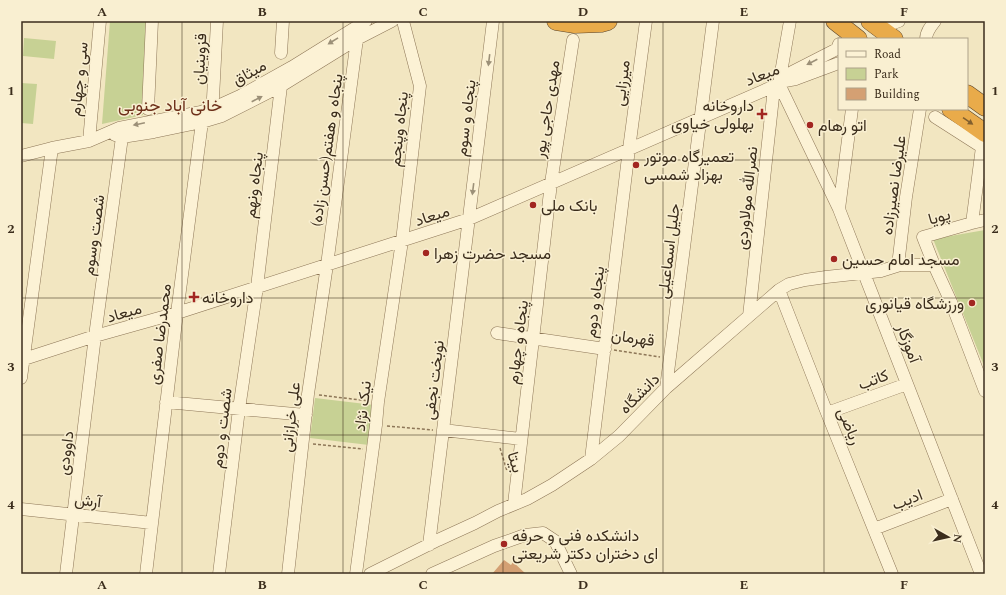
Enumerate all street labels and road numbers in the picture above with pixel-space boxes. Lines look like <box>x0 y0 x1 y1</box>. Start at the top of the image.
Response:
street label: قزوینیان <box>187 33 213 85</box>
street label: سی و چهارم <box>63 41 95 118</box>
street label: میثاق <box>228 54 271 92</box>
street label: میعاد <box>741 57 783 93</box>
street label: مهدی حاجی پور <box>527 59 567 161</box>
street label: میرزایی <box>607 59 637 108</box>
street label: (حسن زاده)پنجاه و هفتم <box>304 72 350 228</box>
street label: پنجاه و سوم <box>449 78 483 158</box>
street label: پنجاه وپنجم <box>383 90 415 168</box>
street label: علیرضا نصیرزاده <box>875 134 913 236</box>
street label: نصرالله مولاوردی <box>730 145 764 251</box>
street label: پنجاه ونهم <box>238 151 270 220</box>
street label: شصت وسوم <box>76 193 112 277</box>
street label: میعاد <box>412 199 453 233</box>
street label: جلیل اسماعیلی <box>651 202 687 300</box>
street label: پویا <box>925 202 953 232</box>
street label: پنجاه و دوم <box>579 265 611 339</box>
street label: محمدرضا صفری <box>142 282 178 386</box>
street label: میعاد <box>104 297 145 329</box>
street label: پنجاه و چهارم <box>501 299 535 386</box>
street label: آموزگار <box>889 319 927 368</box>
street label: قهرمان <box>610 323 656 353</box>
street label: نوبخت نجفی <box>417 339 451 421</box>
street label: کاتب <box>855 363 892 397</box>
street label: دانشگاه <box>614 368 666 420</box>
street label: نیک نژاد <box>348 379 378 433</box>
street label: علی خرازانی <box>275 381 307 454</box>
street label: شصت و دوم <box>205 387 239 470</box>
street label: ریاضی <box>831 404 867 449</box>
street label: داوودی <box>51 430 81 477</box>
street label: بیتا <box>501 449 530 476</box>
street label: ادیب <box>888 483 926 517</box>
street label: آرش <box>73 488 104 514</box>

